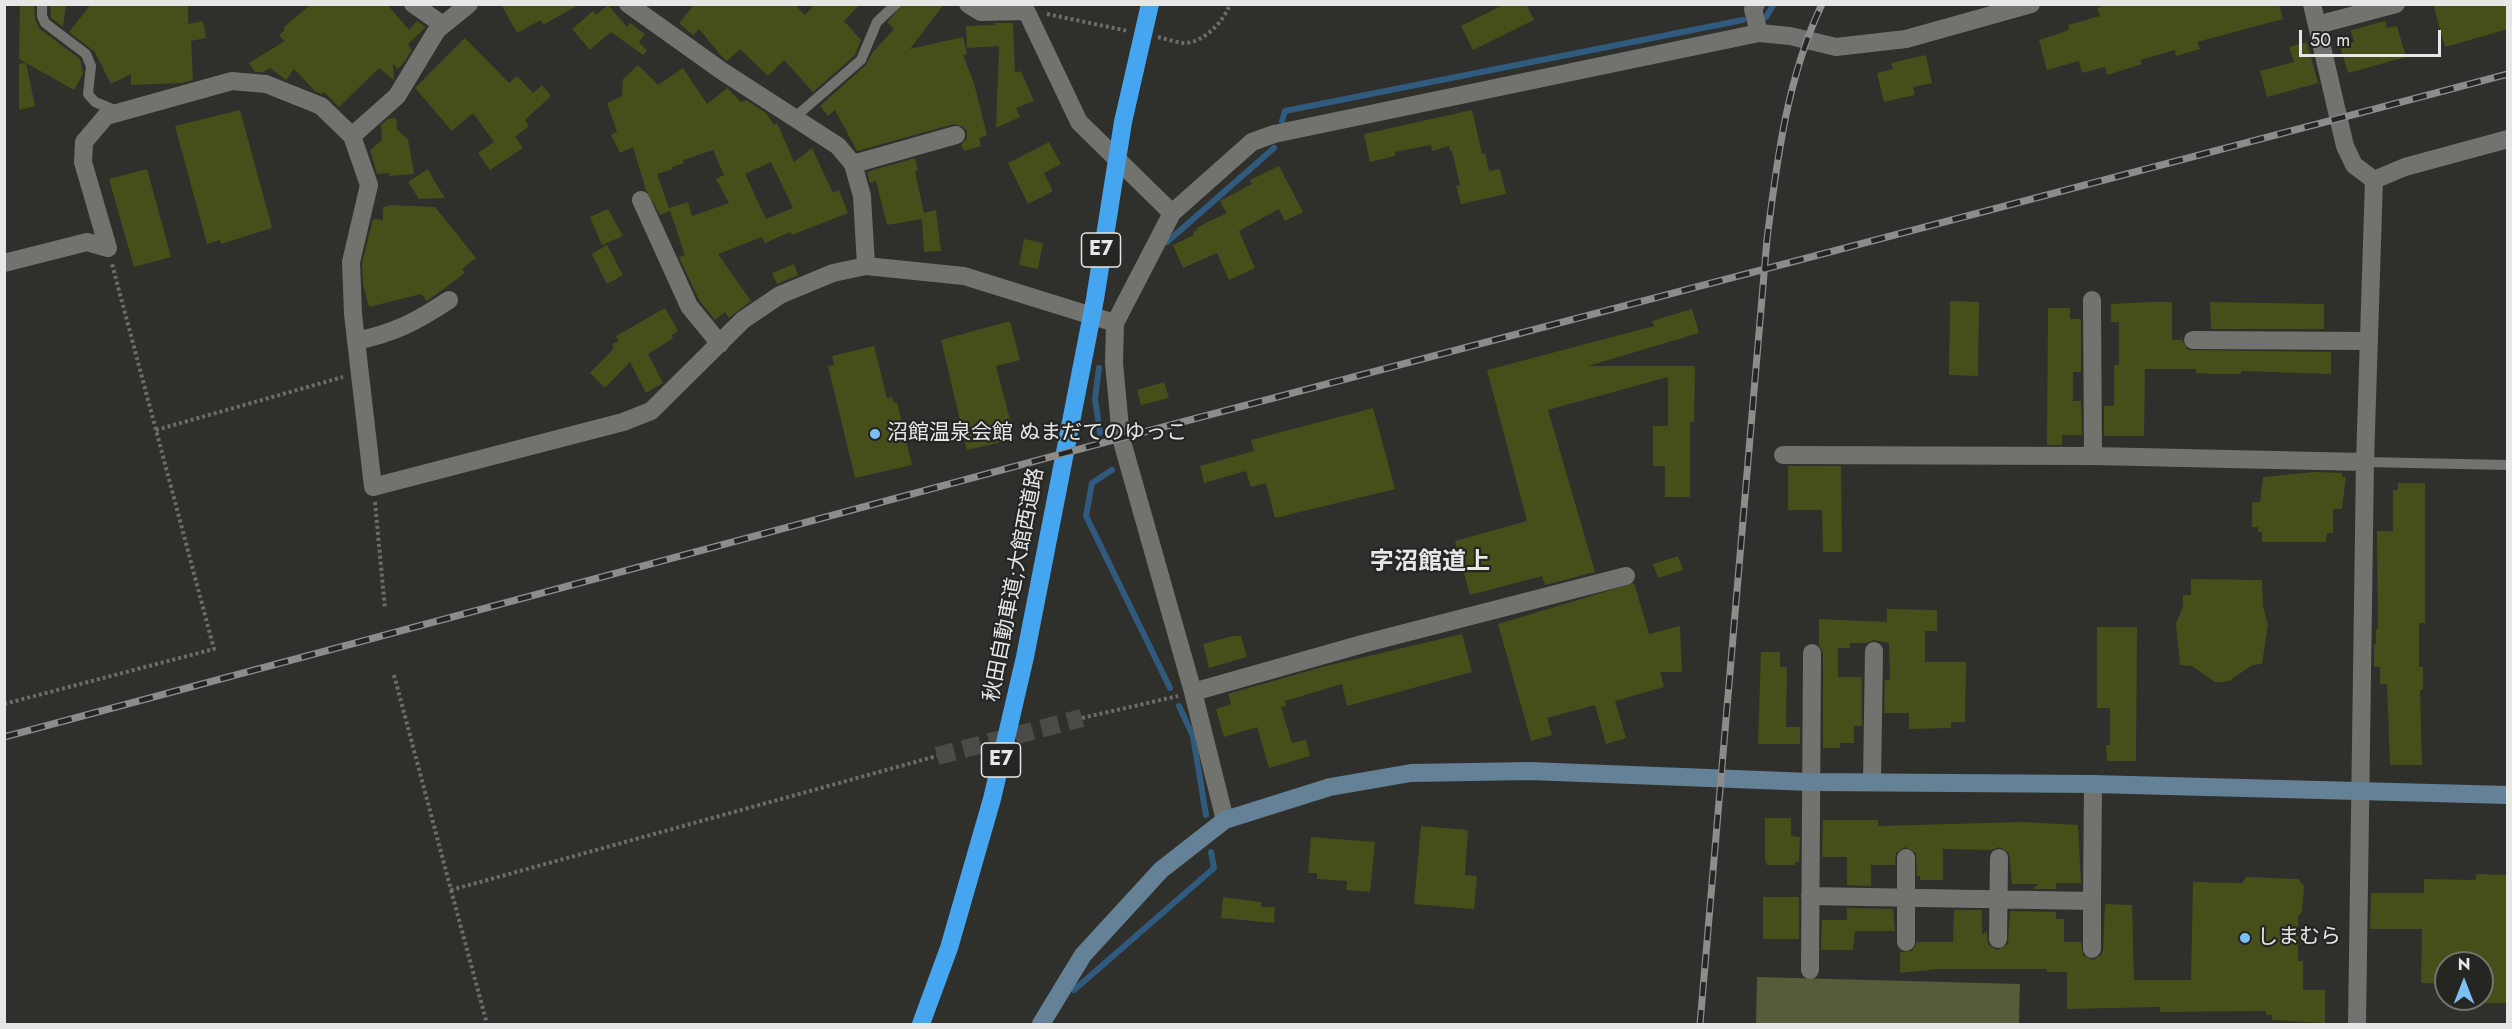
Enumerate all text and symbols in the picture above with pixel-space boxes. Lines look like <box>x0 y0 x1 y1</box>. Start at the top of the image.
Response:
scale bar <box>2302 18 2444 56</box>
text: 50 m <box>2310 27 2350 53</box>
road number: E7 <box>1082 233 1120 267</box>
place label: 沼館温泉会館 ぬまだてのゆっこ <box>887 421 1187 447</box>
marker: 沼館温泉会館 ぬまだてのゆっこ <box>868 427 882 441</box>
street label: 秋田自動車道;大館西道路 <box>980 466 1050 704</box>
district label: 字沼館道上 <box>1370 549 1490 577</box>
road number: E7 <box>982 743 1020 777</box>
place label: しまむら <box>2257 925 2341 951</box>
marker: しまむら <box>2238 931 2252 945</box>
north arrow <box>2434 951 2494 1011</box>
text: N <box>2458 953 2470 976</box>

